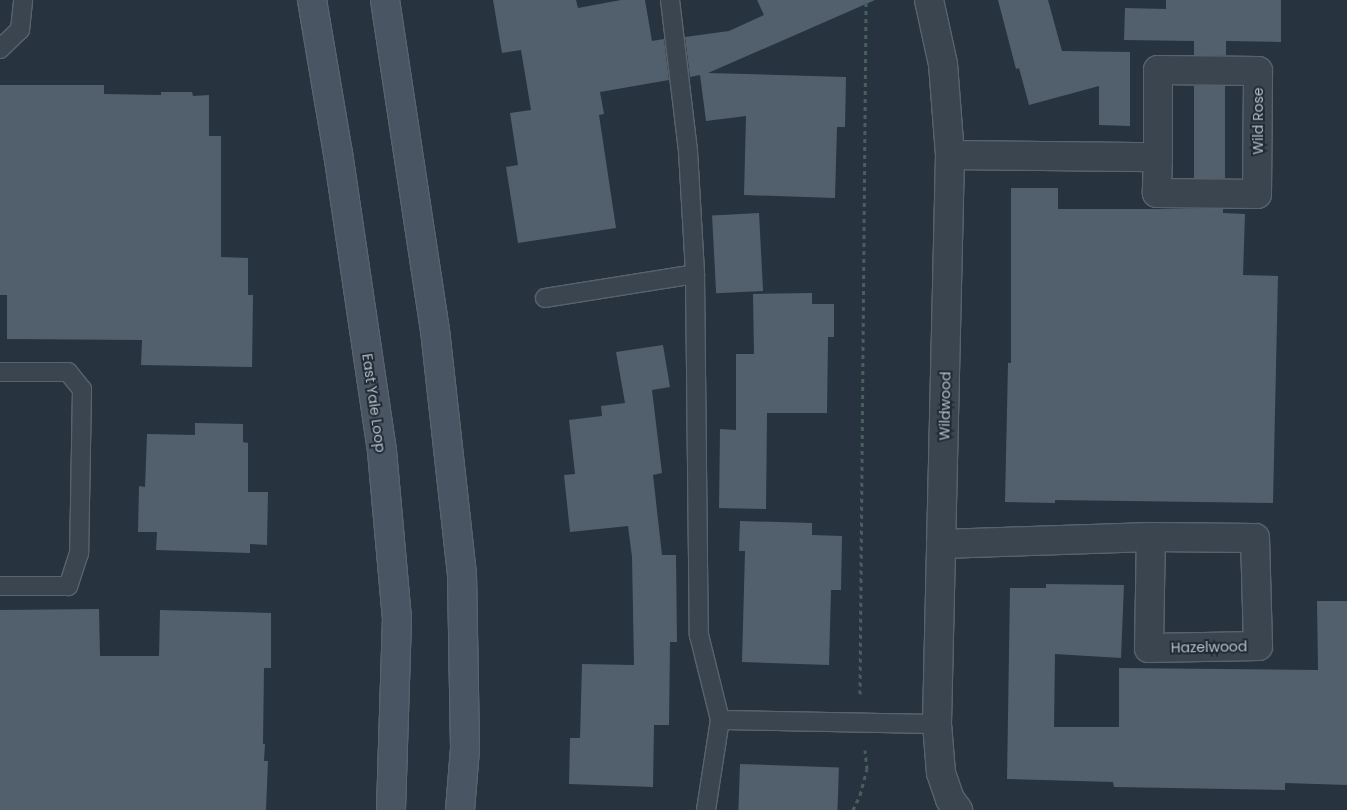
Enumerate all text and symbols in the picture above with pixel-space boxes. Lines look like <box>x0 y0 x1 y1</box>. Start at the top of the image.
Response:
street label: Wild Rose <box>1250 87 1266 155</box>
street label: East Yale Loop <box>359 352 389 454</box>
street label: Wildwood <box>936 371 954 441</box>
street label: Hazelwood <box>1171 638 1247 656</box>

